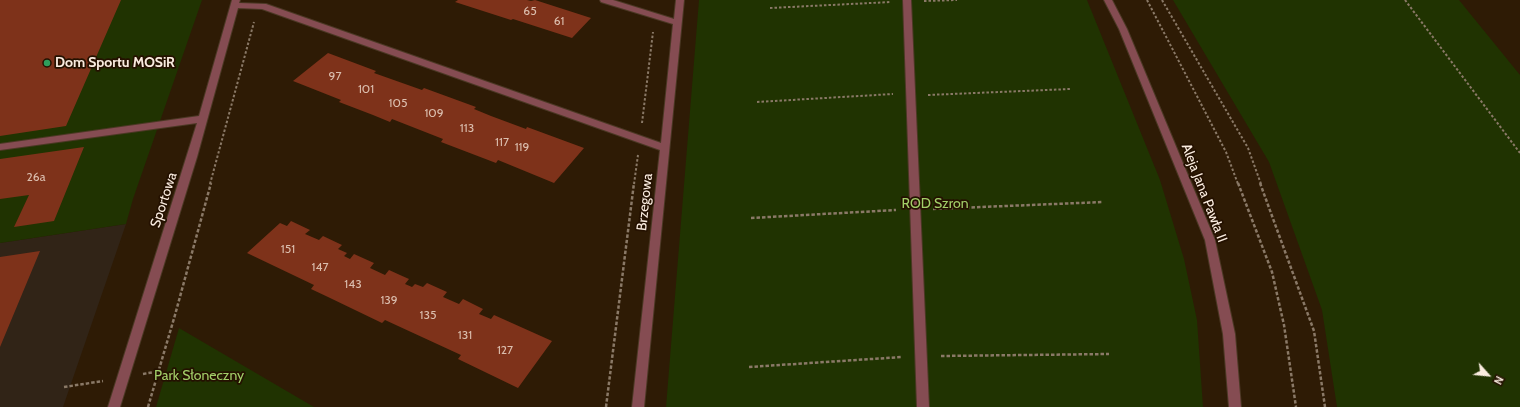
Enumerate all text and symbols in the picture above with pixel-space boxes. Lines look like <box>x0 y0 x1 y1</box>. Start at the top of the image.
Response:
house number: 65 <box>523 4 537 18</box>
house number: 61 <box>554 14 564 28</box>
place label: Dom Sportu MOSiR <box>55 55 175 71</box>
marker: Dom Sportu MOSiR <box>42 58 52 68</box>
house number: 97 <box>329 69 341 83</box>
house number: 101 <box>358 82 374 96</box>
house number: 105 <box>389 96 407 110</box>
house number: 109 <box>424 106 444 120</box>
house number: 113 <box>460 121 474 135</box>
house number: 117 <box>495 135 509 149</box>
house number: 119 <box>515 140 529 154</box>
street label: Aleja Jana Pawła II <box>1177 141 1231 245</box>
house number: 26a <box>27 170 45 184</box>
street label: Sportowa <box>147 170 181 230</box>
street label: Brzegowa <box>634 172 656 232</box>
park label: ROD Szron <box>902 196 968 212</box>
house number: 151 <box>281 242 295 256</box>
house number: 147 <box>312 260 328 274</box>
house number: 143 <box>344 277 362 291</box>
house number: 139 <box>380 293 398 307</box>
house number: 135 <box>420 308 436 322</box>
house number: 131 <box>458 328 472 342</box>
house number: 127 <box>497 343 513 357</box>
north arrow <box>1468 355 1508 395</box>
park label: Park Słoneczny <box>154 368 244 384</box>
text: N <box>1491 374 1507 387</box>

